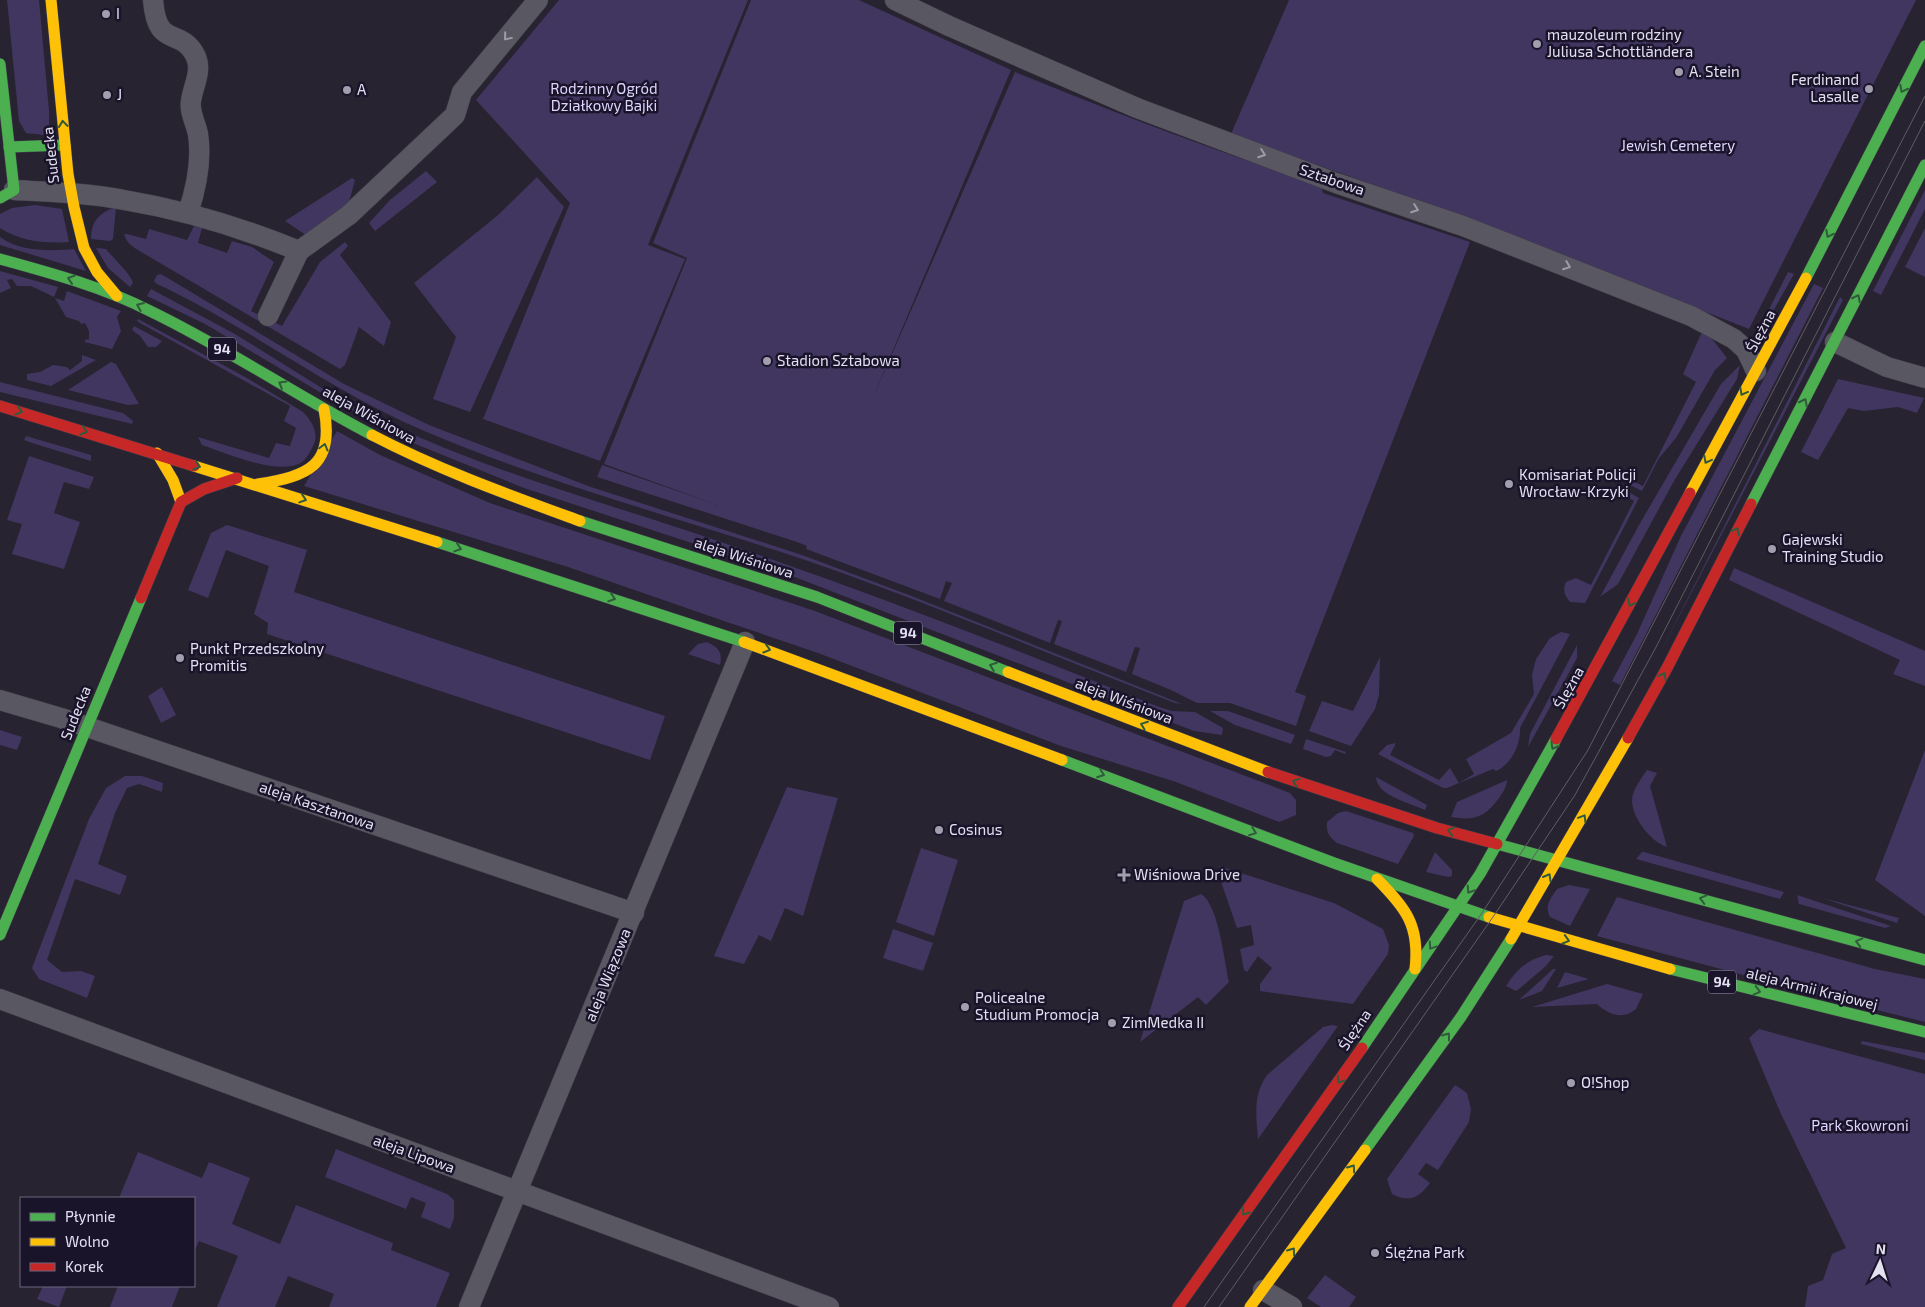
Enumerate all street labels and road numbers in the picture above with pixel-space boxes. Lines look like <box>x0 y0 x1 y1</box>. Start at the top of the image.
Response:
street label: Sudecka <box>38 126 62 184</box>
street label: Sztabowa <box>1297 160 1367 199</box>
street label: Ślężna <box>1741 306 1779 355</box>
road number: 94 <box>208 338 236 360</box>
street label: aleja Wiśniowa <box>320 381 419 448</box>
street label: aleja Wiśniowa <box>692 533 796 582</box>
road number: 94 <box>894 622 922 644</box>
street label: Ślężna <box>1549 663 1587 712</box>
street label: aleja Wiśniowa <box>1073 673 1176 728</box>
street label: Sudecka <box>56 683 94 742</box>
street label: aleja Kasztanowa <box>257 777 377 834</box>
street label: aleja Wiązowa <box>580 925 635 1024</box>
street label: aleja Armii Krajowej <box>1745 963 1880 1014</box>
road number: 94 <box>1708 970 1736 994</box>
street label: Ślężna <box>1334 1006 1374 1053</box>
street label: aleja Lipowa <box>371 1130 457 1177</box>

